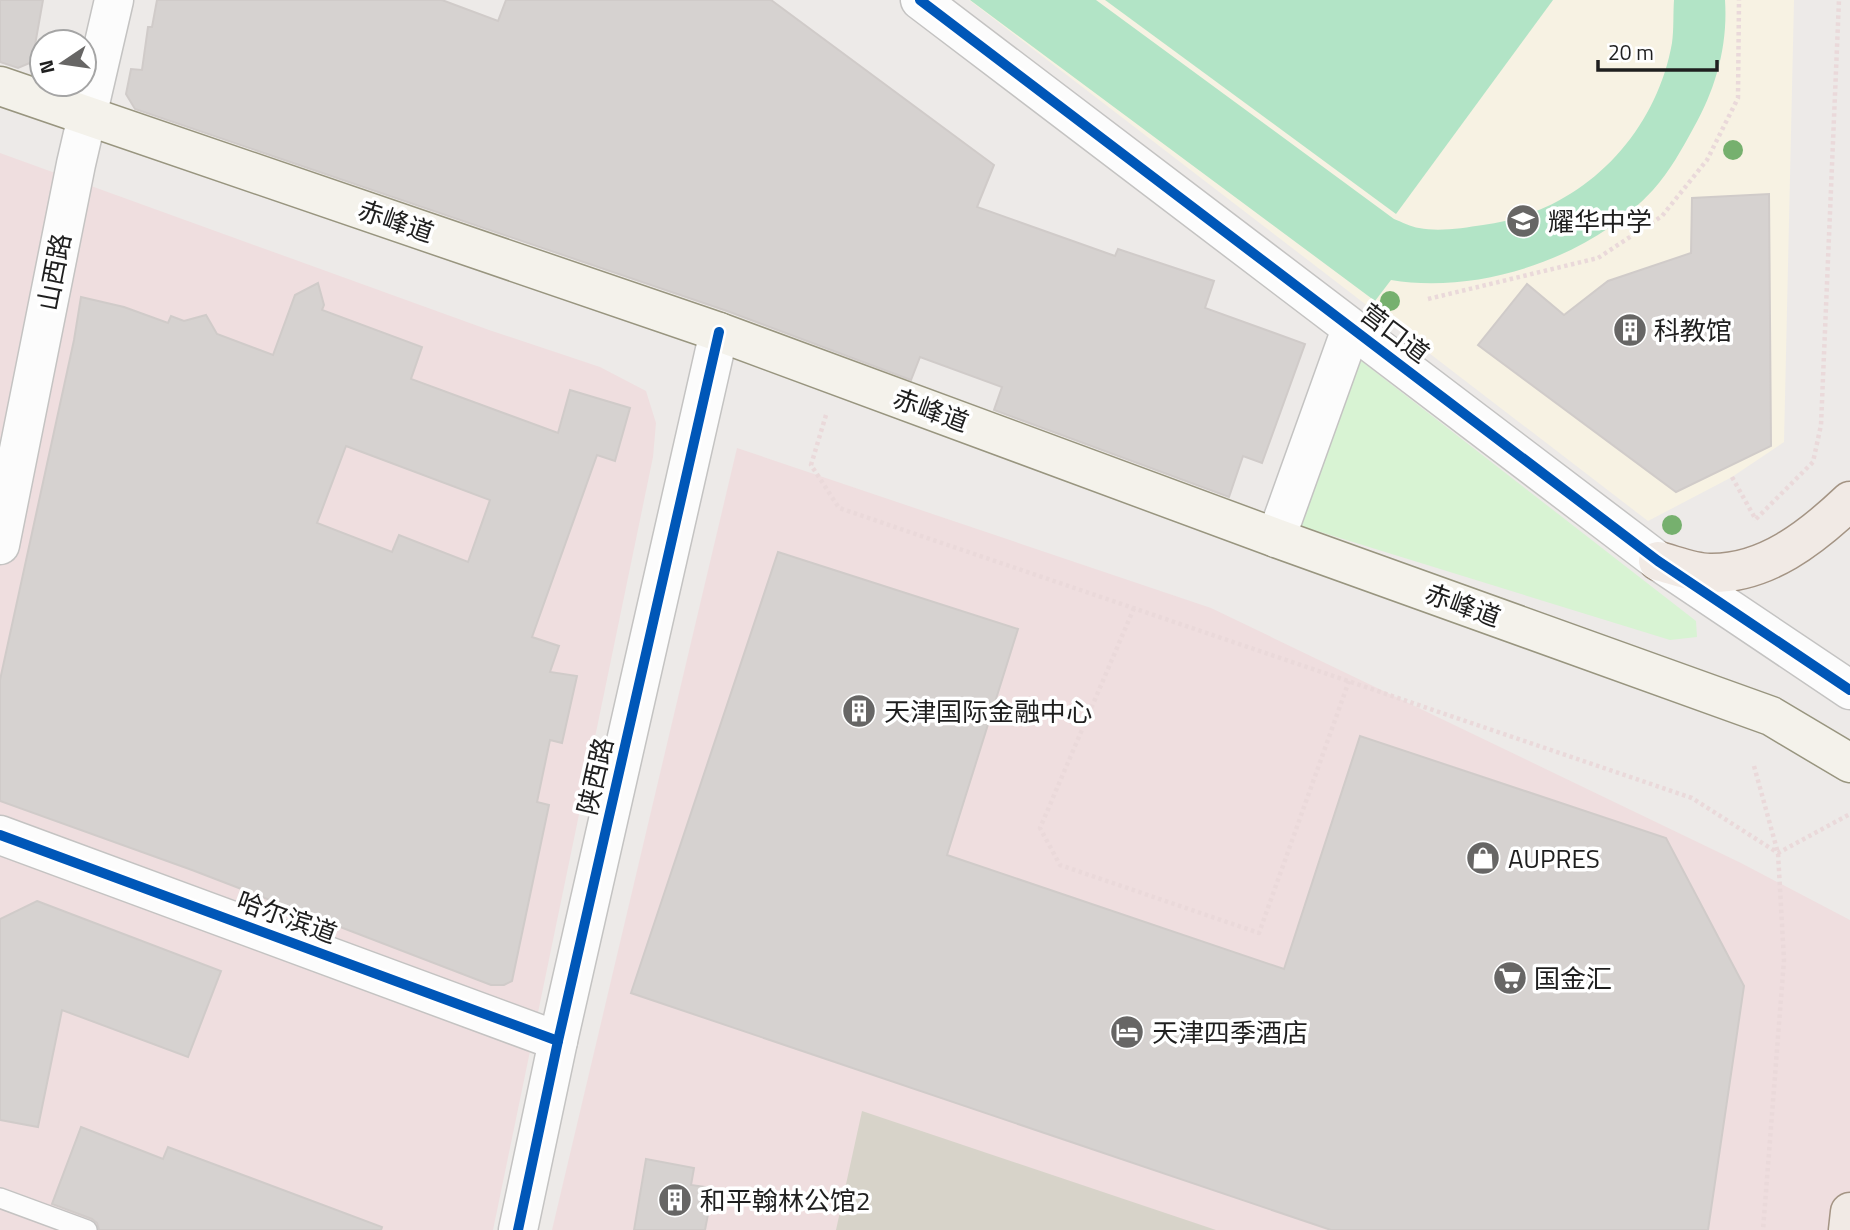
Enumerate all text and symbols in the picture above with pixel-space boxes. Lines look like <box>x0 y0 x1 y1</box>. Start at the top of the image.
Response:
north arrow <box>28 28 98 98</box>
scale bar <box>1598 28 1717 72</box>
text: 20 m <box>1608 36 1654 68</box>
text: N <box>30 57 62 77</box>
street label: 赤峰道 <box>353 190 439 252</box>
school or university icon: 耀华中学 <box>1504 202 1542 240</box>
place label: 耀华中学 <box>1548 202 1652 241</box>
street label: 山西路 <box>27 230 81 314</box>
street label: 营口道 <box>1352 294 1438 372</box>
building icon: 科教馆 <box>1611 311 1649 349</box>
place label: 科教馆 <box>1654 311 1732 350</box>
street label: 赤峰道 <box>888 378 974 442</box>
street label: 赤峰道 <box>1420 573 1506 637</box>
building icon: 天津国际金融中心 <box>840 692 878 730</box>
place label: 天津国际金融中心 <box>884 692 1092 731</box>
street label: 陕西路 <box>567 734 623 818</box>
shop icon: AUPRES <box>1464 839 1502 877</box>
place label: AUPRES <box>1508 839 1600 878</box>
street label: 哈尔滨道 <box>231 881 343 953</box>
supermarket icon: 国金汇 <box>1491 959 1529 997</box>
place label: 国金汇 <box>1534 959 1612 998</box>
hotel icon: 天津四季酒店 <box>1108 1013 1146 1051</box>
place label: 天津四季酒店 <box>1152 1013 1308 1052</box>
building icon: 和平翰林公馆2 <box>656 1181 694 1219</box>
place label: 和平翰林公馆2 <box>700 1181 871 1220</box>

